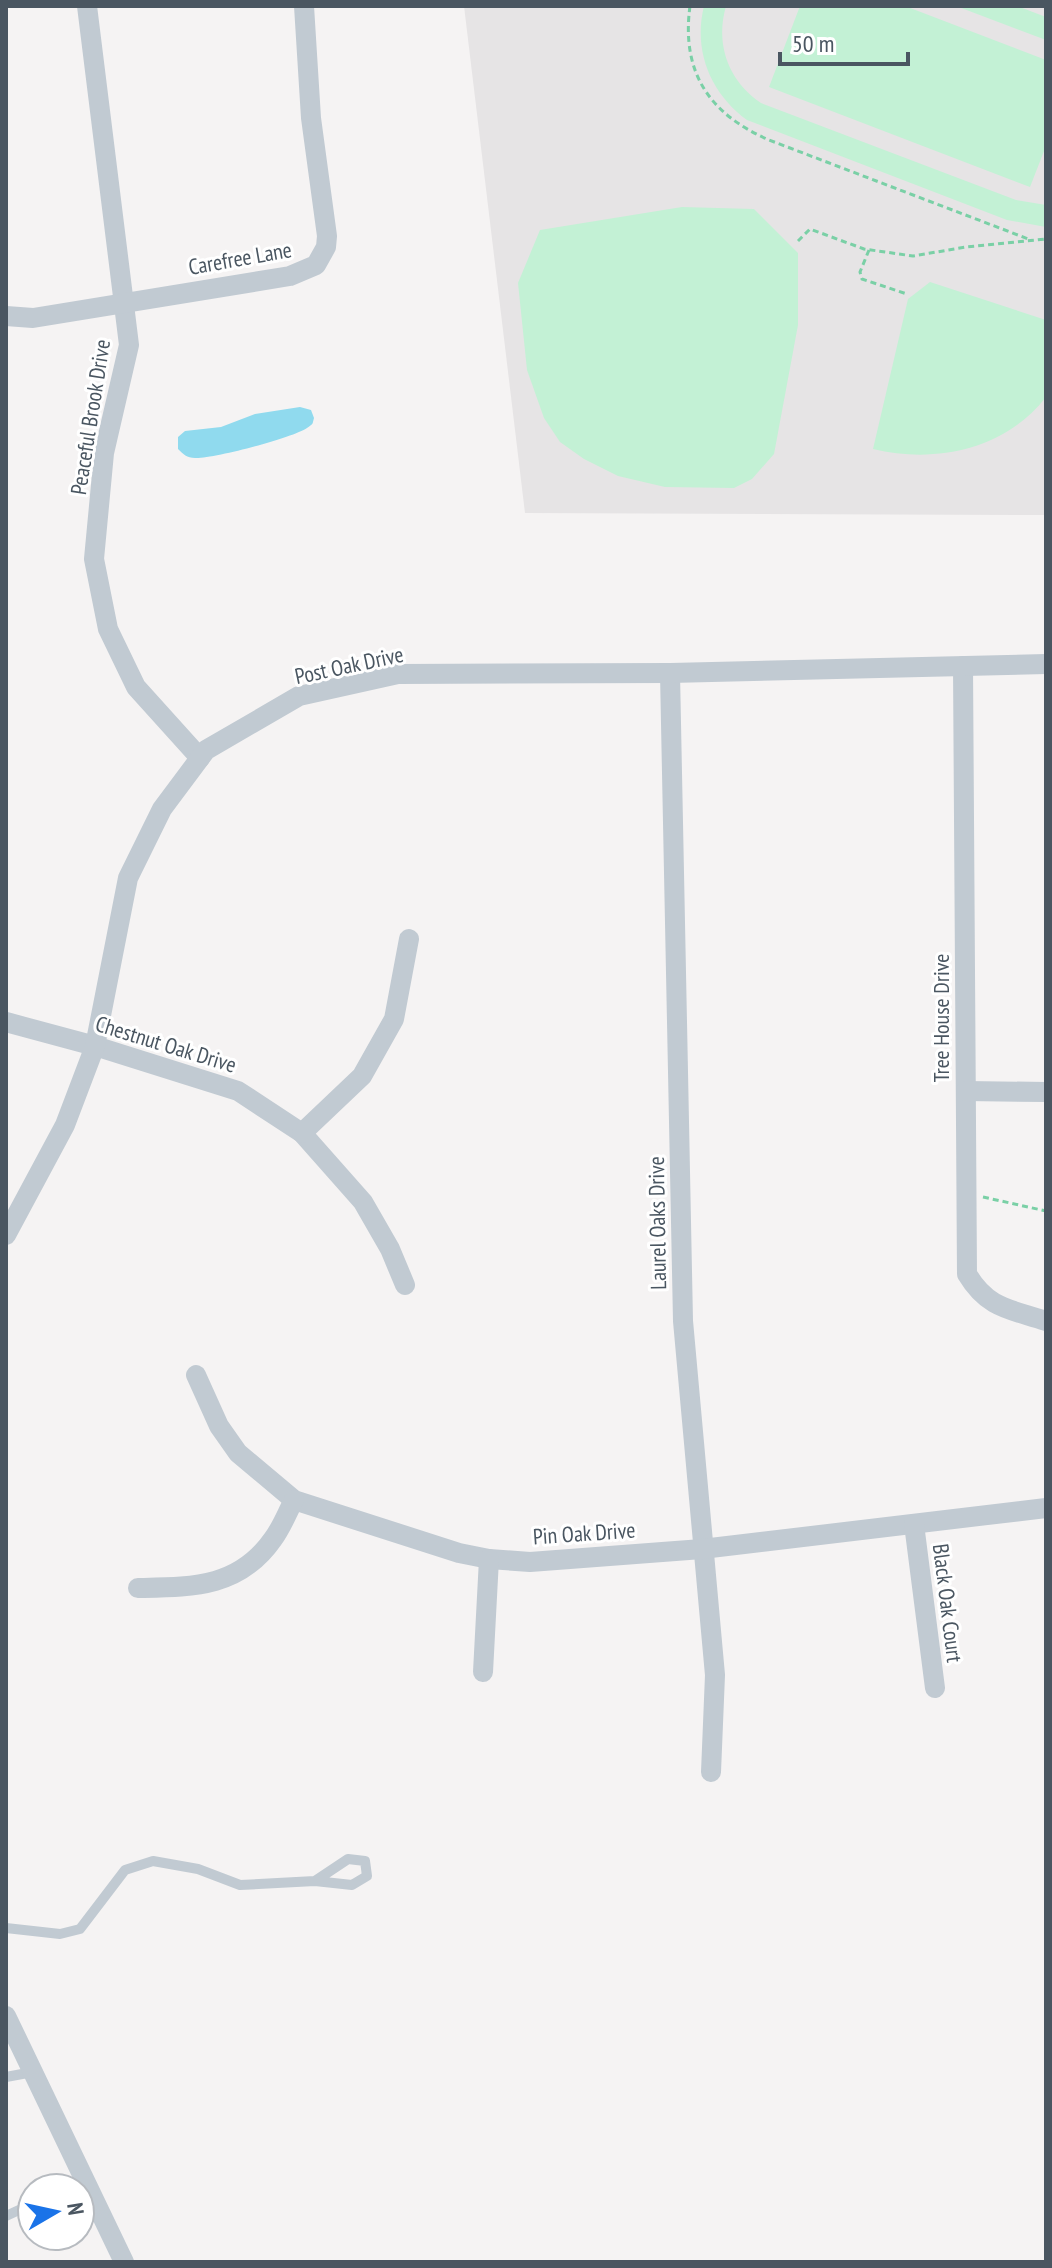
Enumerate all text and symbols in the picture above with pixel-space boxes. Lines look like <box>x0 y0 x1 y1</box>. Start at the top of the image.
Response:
scale bar <box>780 16 908 66</box>
text: 50 m <box>792 28 834 59</box>
street label: Carefree Lane <box>186 235 294 281</box>
street label: Peaceful Brook Drive <box>64 337 116 497</box>
street label: Post Oak Drive <box>292 640 406 690</box>
street label: Tree House Drive <box>927 954 955 1082</box>
street label: Chestnut Oak Drive <box>92 1009 240 1079</box>
street label: Laurel Oaks Drive <box>642 1156 672 1290</box>
street label: Pin Oak Drive <box>532 1515 636 1551</box>
street label: Black Oak Court <box>927 1542 969 1664</box>
north arrow <box>16 2172 96 2252</box>
text: N <box>61 2201 91 2217</box>

